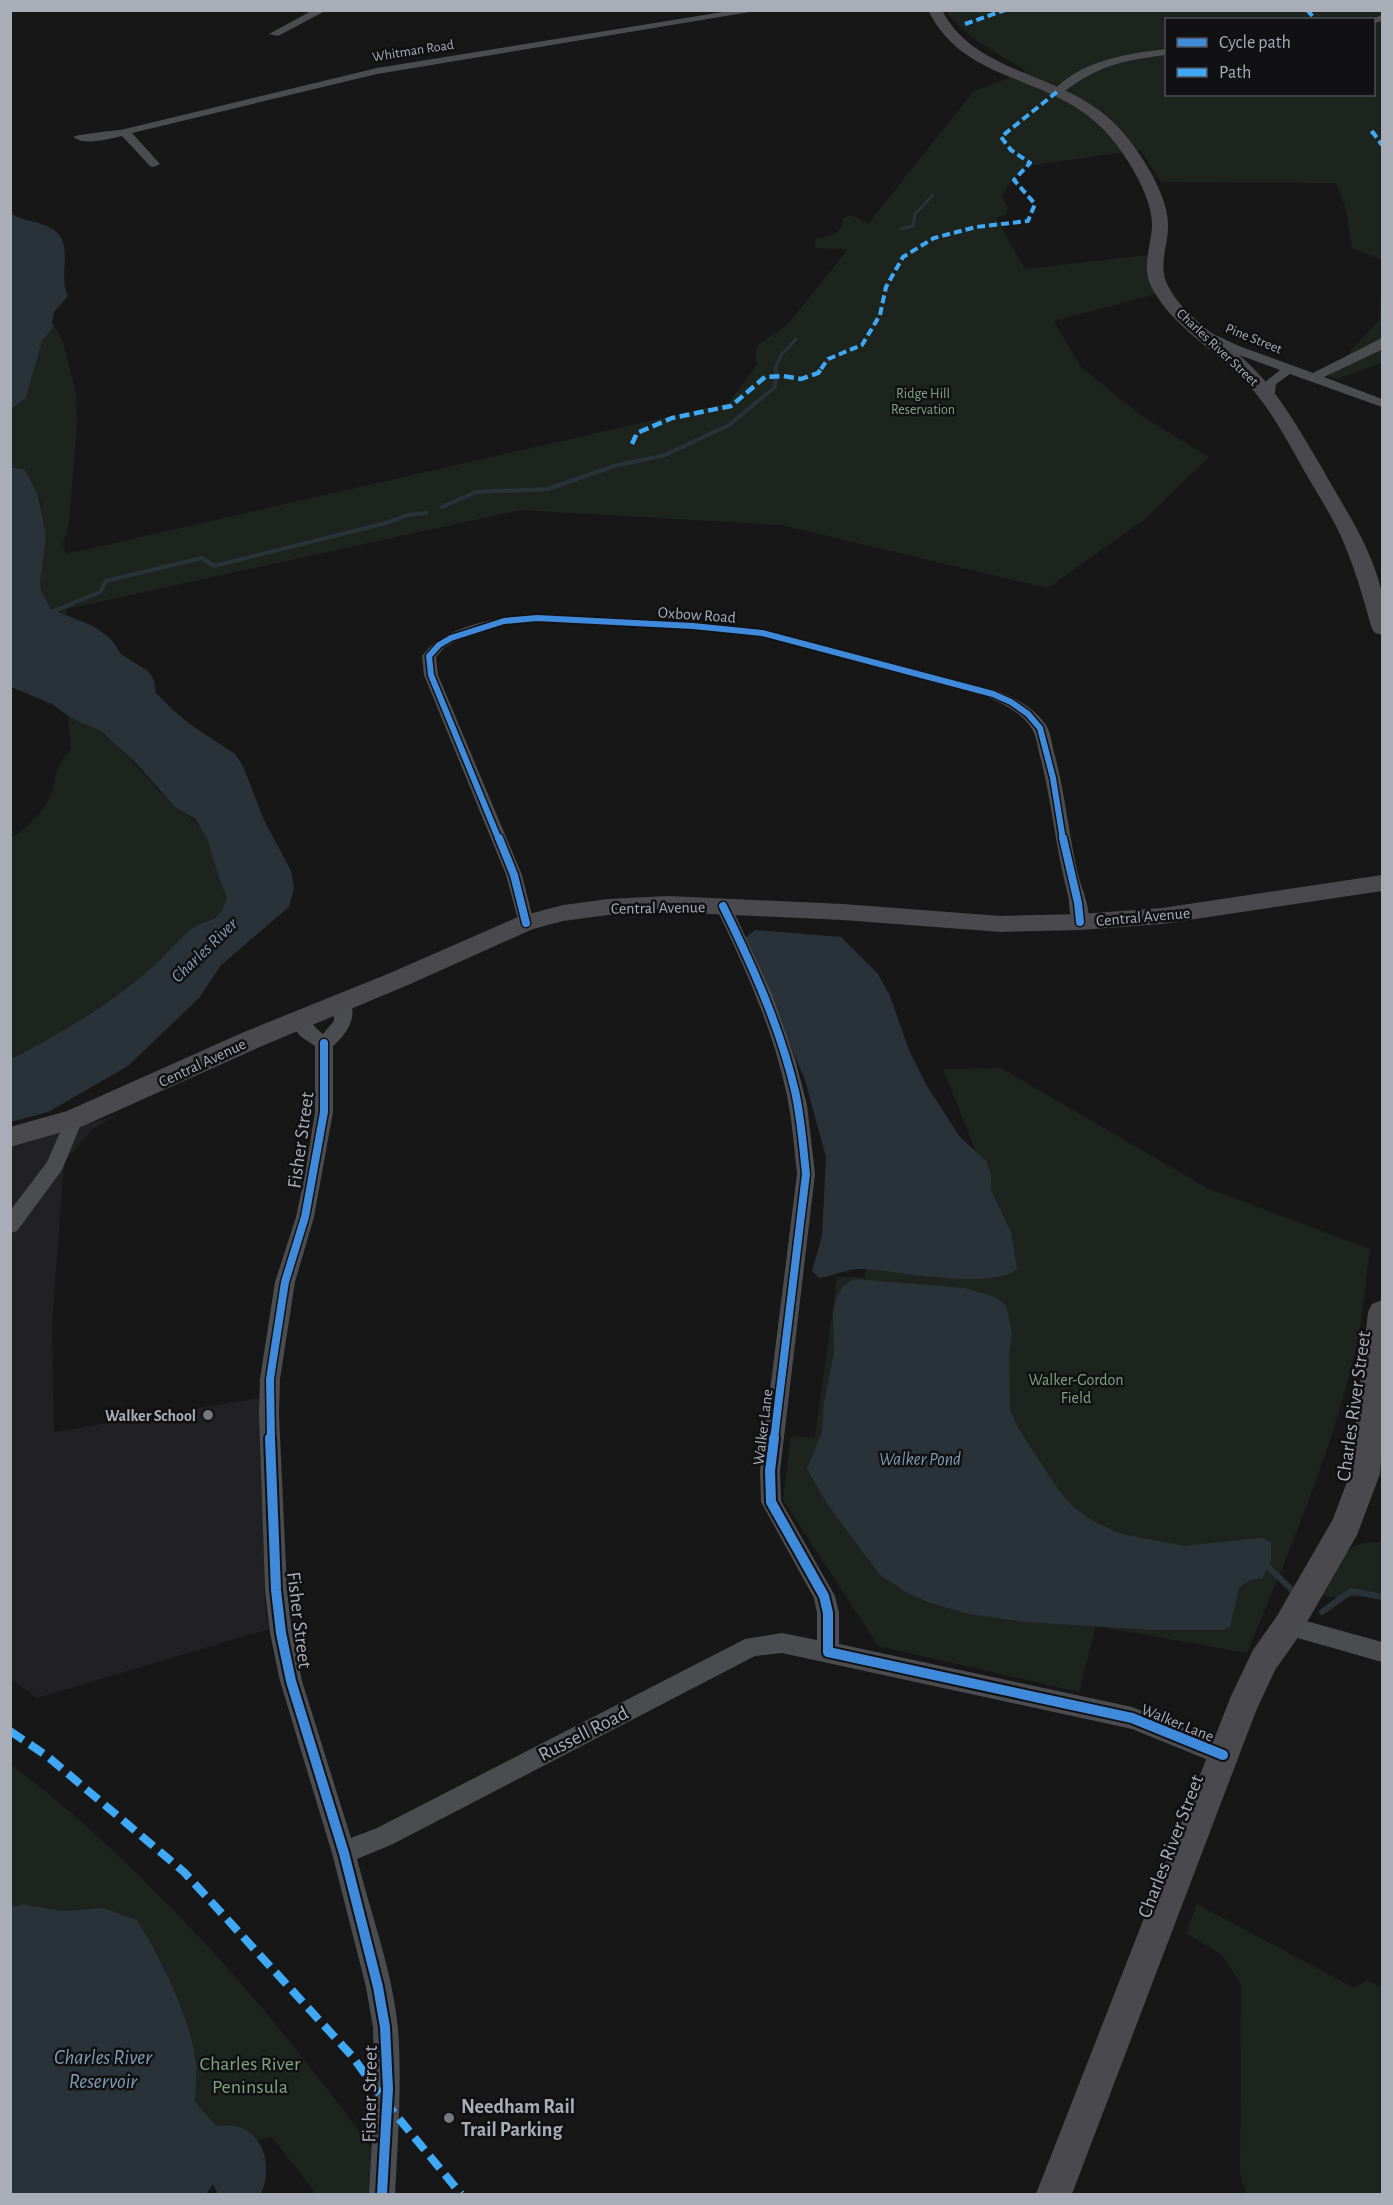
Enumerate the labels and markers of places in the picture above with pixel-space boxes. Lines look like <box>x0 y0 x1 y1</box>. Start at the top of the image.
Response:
place label: Walker School <box>105 1408 196 1424</box>
marker: Walker School <box>201 1408 215 1422</box>
place label: Needham Rail Trail Parking <box>461 2097 575 2140</box>
marker: Needham Rail Trail Parking <box>442 2111 456 2125</box>

